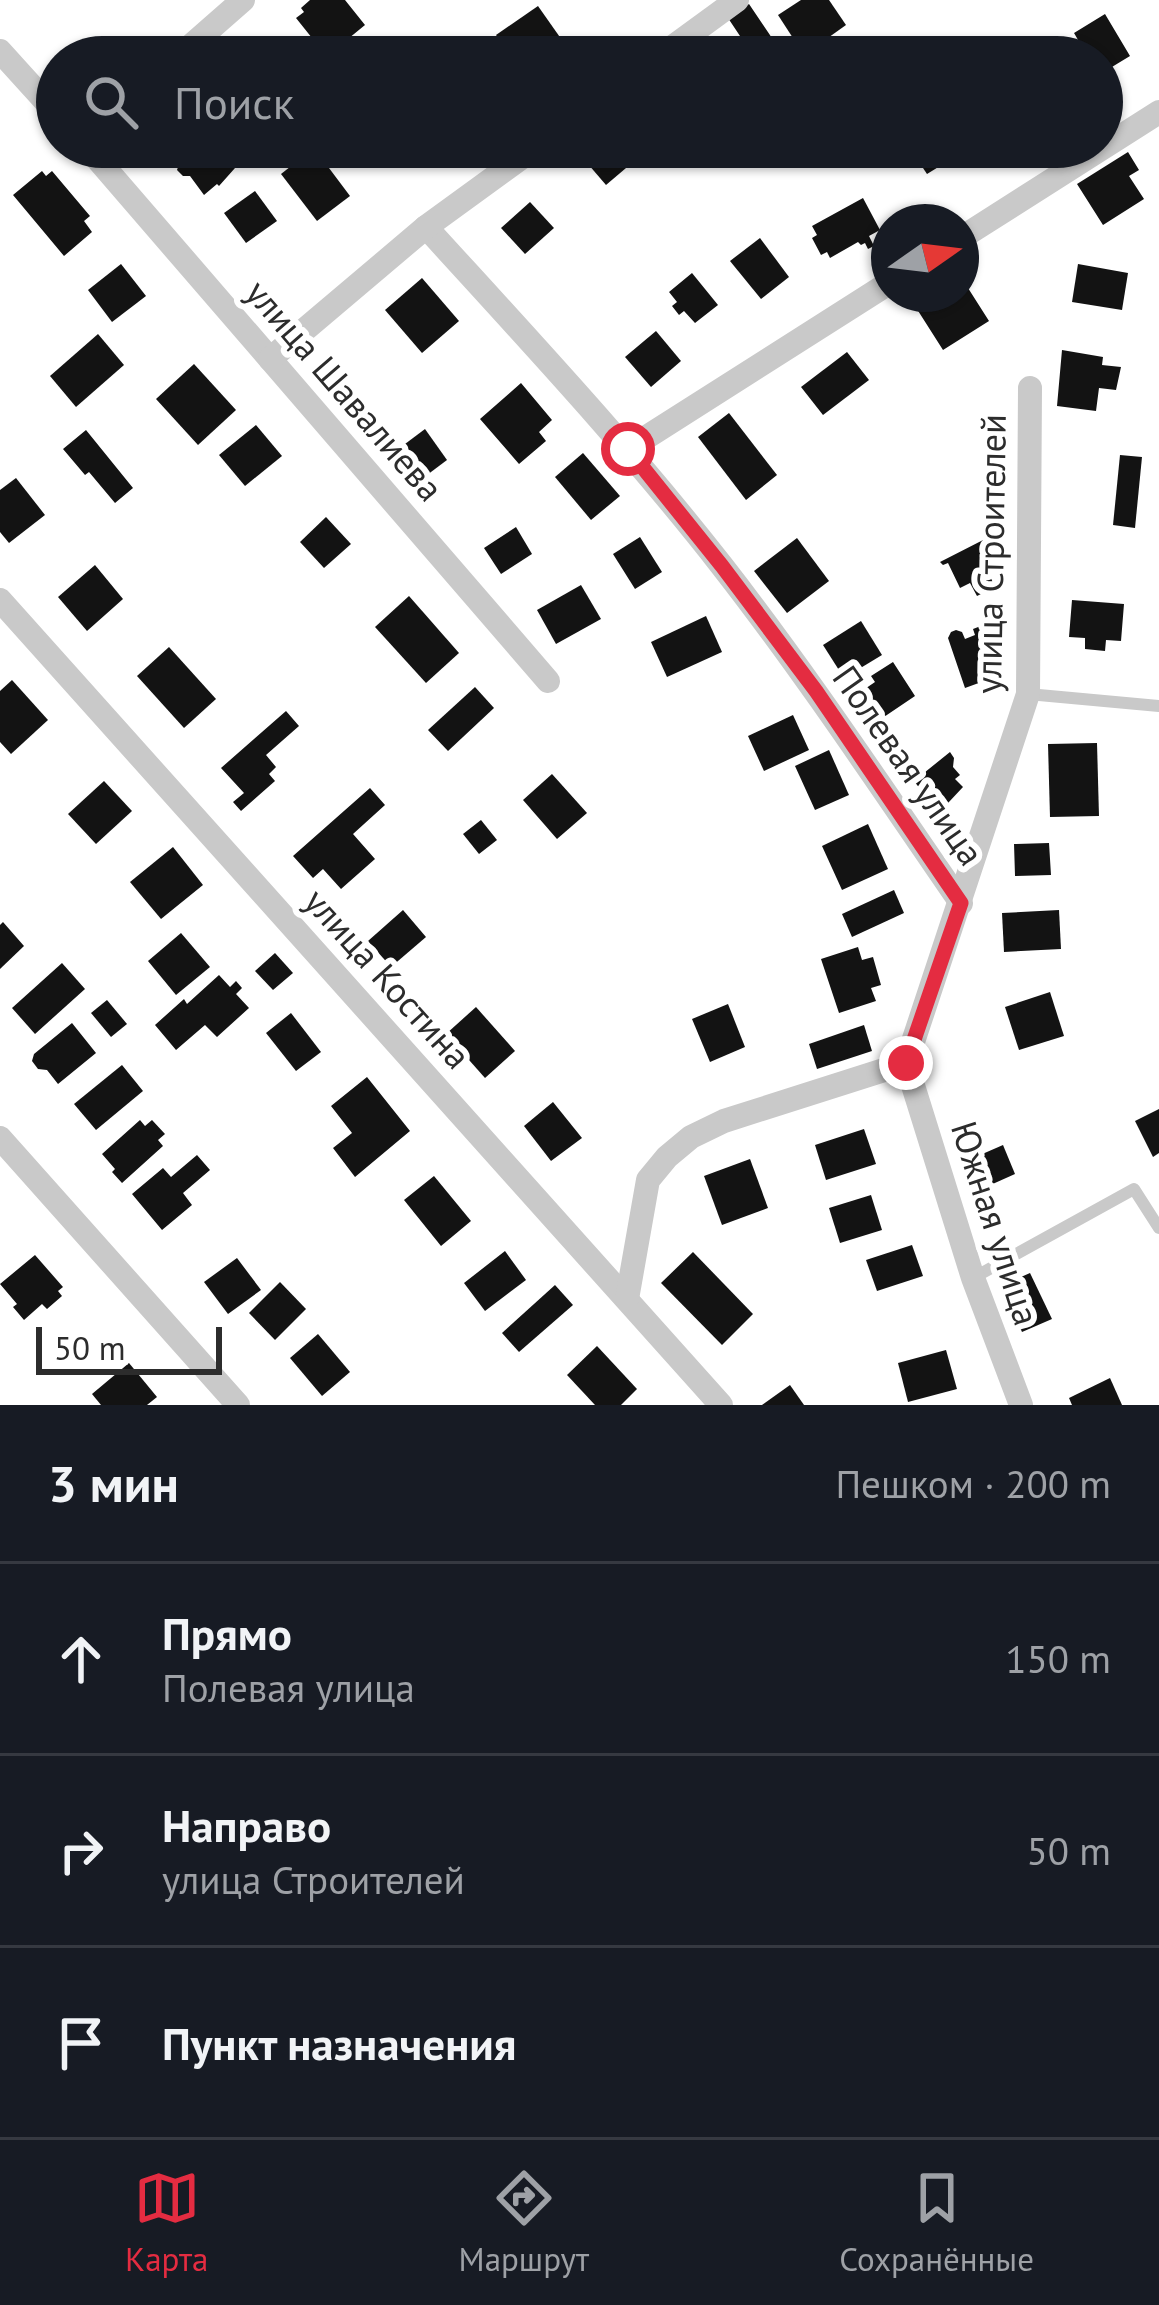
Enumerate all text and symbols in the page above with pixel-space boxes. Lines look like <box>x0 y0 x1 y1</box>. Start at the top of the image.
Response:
search box <box>36 36 1123 168</box>
icon: search <box>78 69 144 135</box>
text: Поиск <box>174 73 294 131</box>
north arrow <box>871 204 979 312</box>
street label: улица Шавалиева <box>236 270 454 510</box>
street label: улица Строителей <box>964 414 1016 694</box>
route start <box>601 422 655 476</box>
street label: Полевая улица <box>823 656 995 874</box>
street label: улица Костина <box>295 878 481 1078</box>
route end <box>879 1036 933 1090</box>
street label: Южная улица <box>941 1115 1051 1331</box>
scale bar <box>36 1321 222 1374</box>
text: 50 m <box>54 1326 126 1369</box>
text: 3 мин <box>48 1450 179 1516</box>
text: Пешком · 200 m <box>835 1458 1111 1509</box>
text: Прямо <box>162 1604 292 1662</box>
icon: ahead <box>48 1626 114 1692</box>
text: 150 m <box>1005 1633 1111 1684</box>
text: Полевая улица <box>162 1662 415 1713</box>
text: Направо <box>162 1796 331 1854</box>
icon: right <box>48 1818 114 1884</box>
text: 50 m <box>1026 1825 1111 1876</box>
text: улица Строителей <box>162 1854 465 1905</box>
icon: arrive <box>48 2010 114 2076</box>
text: Пункт назначения <box>162 2014 516 2072</box>
tab: Карта <box>125 2165 208 2280</box>
tab: Маршрут <box>459 2165 589 2280</box>
tab: Сохранённые <box>839 2165 1034 2280</box>

